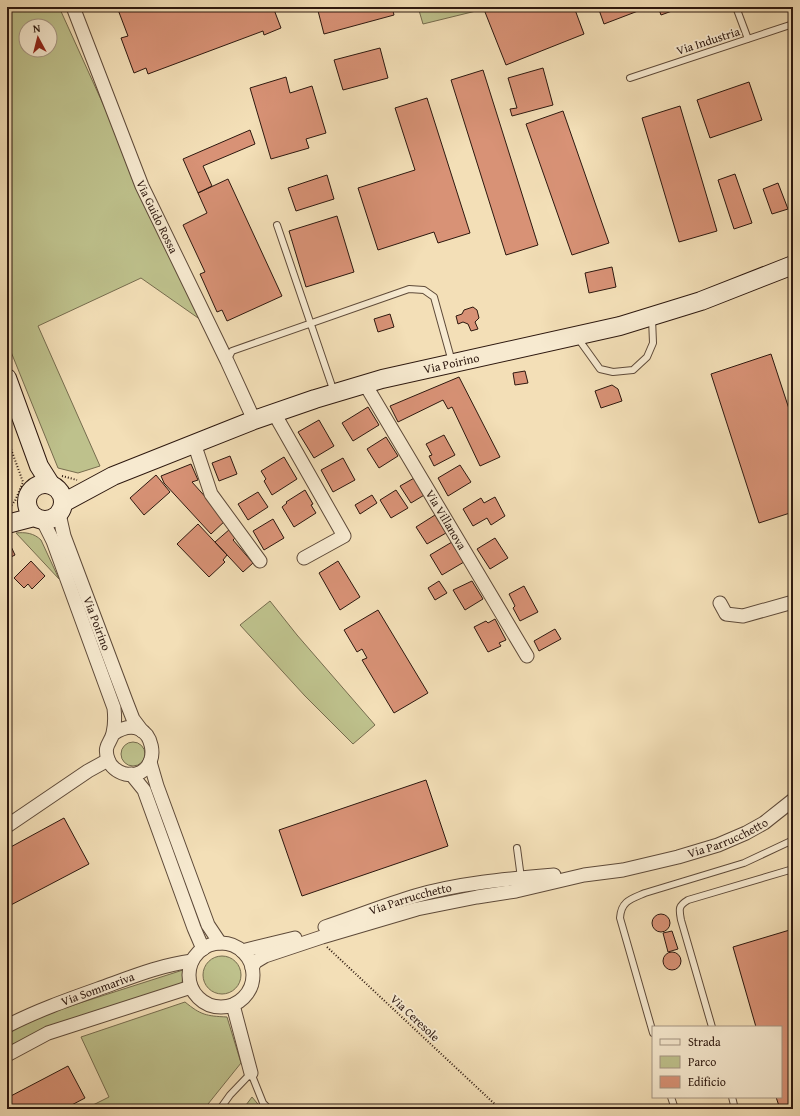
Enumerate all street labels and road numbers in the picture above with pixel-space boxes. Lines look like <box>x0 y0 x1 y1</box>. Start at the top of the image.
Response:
street label: Via Industria <box>674 22 742 59</box>
street label: Via Guido Rossa <box>132 177 183 256</box>
street label: Via Poirino <box>422 349 481 378</box>
street label: Via Villanova <box>422 486 471 553</box>
street label: Via Poirino <box>79 594 115 653</box>
street label: Via Parrucchetto <box>685 814 771 862</box>
street label: Via Parrucchetto <box>367 879 453 919</box>
street label: Via Sommariva <box>59 967 137 1010</box>
street label: Via Ceresole <box>387 990 444 1045</box>

